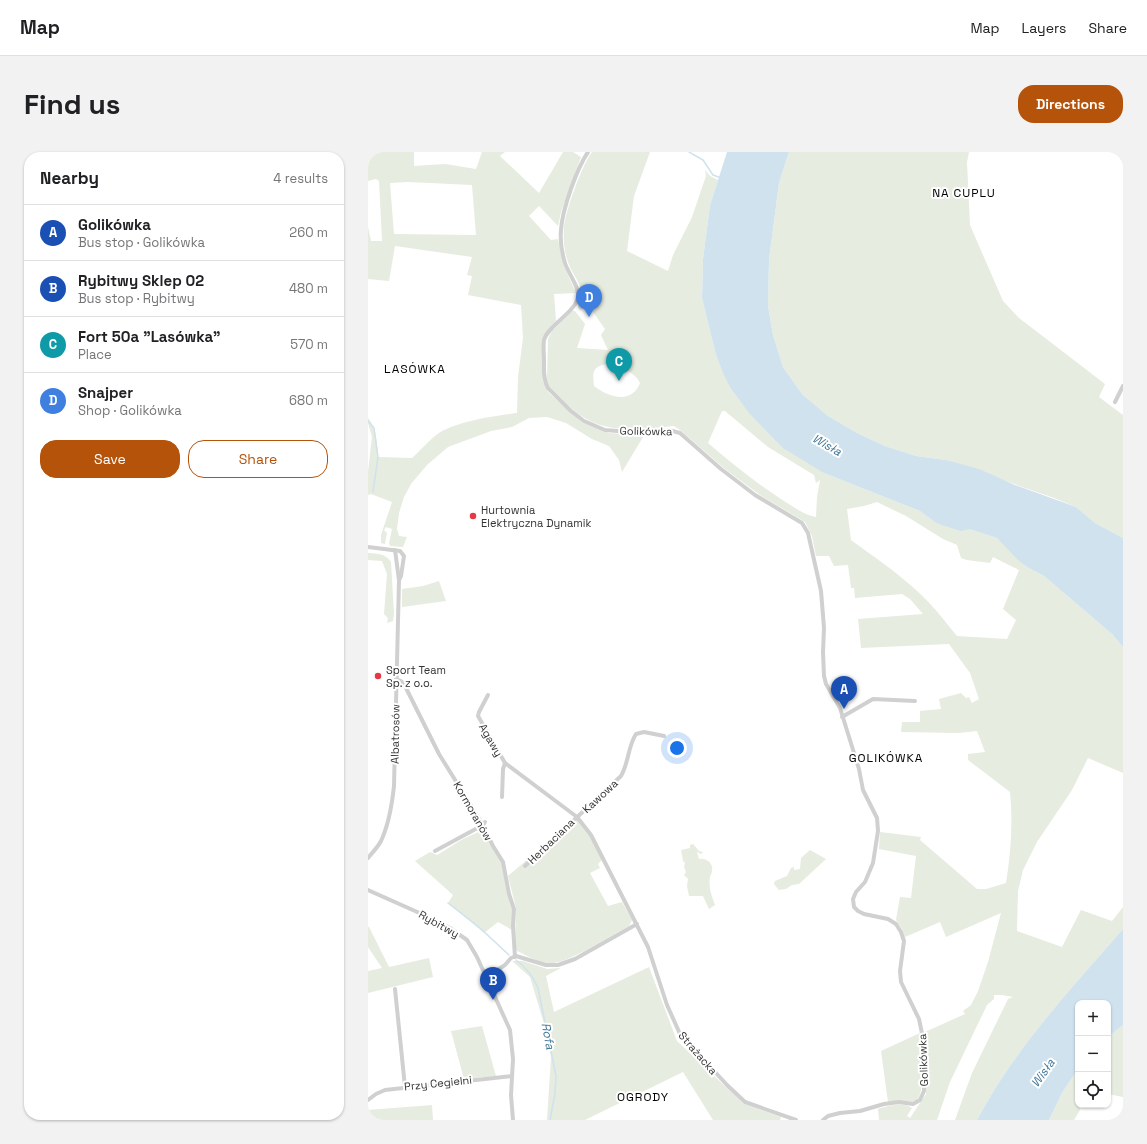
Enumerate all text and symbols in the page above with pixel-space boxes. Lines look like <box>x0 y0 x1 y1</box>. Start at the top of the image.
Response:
text: Map <box>20 15 60 40</box>
text: Map <box>970 19 1000 37</box>
text: Layers <box>1022 19 1066 37</box>
text: Share <box>1088 19 1127 37</box>
button: Directions <box>1018 85 1123 123</box>
text: Find us <box>24 86 121 122</box>
text: Nearby <box>40 167 99 189</box>
text: 4 results <box>273 170 328 187</box>
district label: NA CUPLU <box>932 185 996 201</box>
text: Golikówka <box>78 215 151 234</box>
text: A <box>49 224 57 241</box>
text: 260 m <box>289 224 328 241</box>
text: Bus stop · Golikówka <box>78 234 205 251</box>
text: Rybitwy Sklep 02 <box>78 271 204 290</box>
text: B <box>49 280 57 297</box>
text: 480 m <box>289 280 328 297</box>
pin: D <box>576 284 602 317</box>
text: Bus stop · Rybitwy <box>78 290 195 307</box>
text: Fort 50a "Lasówka" <box>78 327 220 346</box>
text: C <box>49 336 57 353</box>
text: 570 m <box>290 336 328 353</box>
text: Place <box>78 346 112 363</box>
pin: C <box>606 348 632 381</box>
district label: LASÓWKA <box>384 361 446 377</box>
text: Snajper <box>78 383 133 402</box>
text: D <box>49 392 57 409</box>
text: 680 m <box>289 392 328 409</box>
text: Shop · Golikówka <box>78 402 182 419</box>
street label: Golikówka <box>620 424 673 438</box>
water label: Wisła <box>810 430 845 460</box>
button: Save <box>40 440 180 478</box>
button: Share <box>188 440 328 478</box>
place label: Hurtownia Elektryczna Dynamik <box>481 503 592 530</box>
marker: Hurtownia Elektryczna Dynamik <box>468 511 478 521</box>
place label: Sport Team Sp. z o.o. <box>386 663 446 690</box>
marker: Sport Team Sp. z o.o. <box>373 671 383 681</box>
pin: A <box>831 676 857 709</box>
street label: Albatrosów <box>387 704 403 764</box>
street label: Agawy <box>476 721 506 759</box>
your location <box>667 738 687 758</box>
district label: GOLIKÓWKA <box>849 750 923 766</box>
street label: Kawowa <box>579 776 621 816</box>
street label: Kormoranów <box>450 779 496 843</box>
street label: Herbaciana <box>525 815 578 867</box>
street label: Rybitwy <box>416 907 462 941</box>
pin: B <box>480 967 506 1000</box>
map controls <box>1075 1000 1111 1108</box>
button: + <box>1075 1000 1111 1036</box>
water label: Rofa <box>538 1021 558 1051</box>
street label: Strażacka <box>675 1029 721 1078</box>
street label: Golikówka <box>915 1033 931 1087</box>
button: − <box>1075 1036 1111 1072</box>
water label: Wisła <box>1028 1056 1059 1090</box>
street label: Przy Cegielni <box>403 1072 473 1094</box>
button: locate <box>1075 1072 1111 1108</box>
district label: OGRODY <box>617 1089 669 1105</box>

